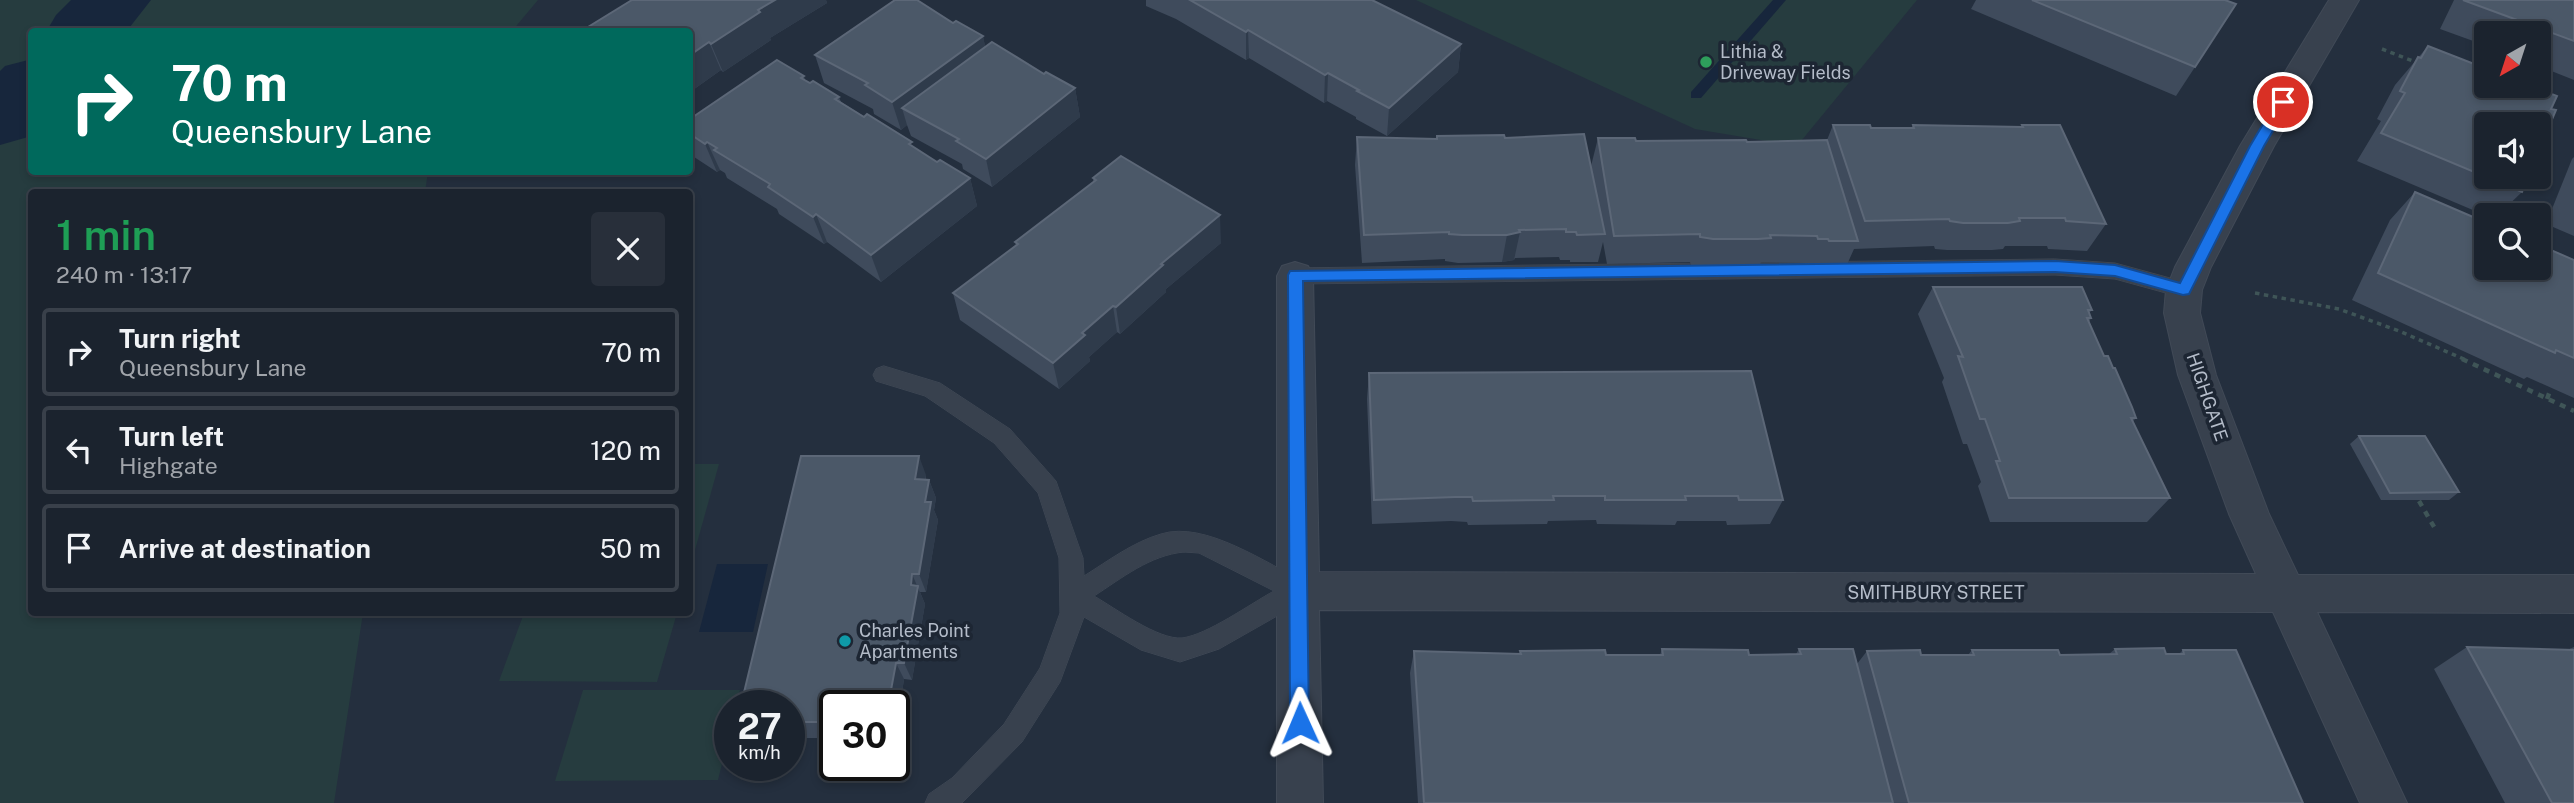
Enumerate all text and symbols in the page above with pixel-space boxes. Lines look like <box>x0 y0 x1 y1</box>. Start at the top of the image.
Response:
north arrow <box>2474 21 2552 98</box>
map controls <box>2474 21 2551 280</box>
place label: Lithia & Driveway Fields <box>1720 41 1851 83</box>
text: 70 m <box>171 54 288 112</box>
marker: Lithia & Driveway Fields <box>1698 54 1714 70</box>
icon: right <box>56 56 147 147</box>
pin <box>2253 72 2313 132</box>
icon: arrive <box>2264 83 2302 121</box>
button: sound <box>2474 112 2551 189</box>
text: Queensbury Lane <box>171 113 432 150</box>
button: search <box>2474 203 2551 280</box>
text: 1 min <box>56 210 156 259</box>
button: close <box>591 212 665 286</box>
text: 240 m · 13:17 <box>56 261 192 288</box>
text: Turn right <box>119 323 241 354</box>
icon: right <box>60 333 98 371</box>
text: 70 m <box>601 337 661 368</box>
street label: HIGHGATE <box>2183 350 2232 444</box>
text: Queensbury Lane <box>119 354 307 381</box>
text: Turn left <box>119 421 224 452</box>
icon: left <box>60 431 98 469</box>
text: 120 m <box>590 435 661 466</box>
text: Highgate <box>119 452 218 479</box>
icon: arrive <box>60 529 98 567</box>
text: Arrive at destination <box>119 533 371 564</box>
text: 50 m <box>600 533 661 564</box>
street label: SMITHBURY STREET <box>1847 582 2025 603</box>
place label: Charles Point Apartments <box>859 620 970 662</box>
marker: Charles Point Apartments <box>837 633 853 649</box>
position arrow <box>1263 686 1337 760</box>
speed limit sign: 30 <box>819 690 910 781</box>
text: 27 <box>737 706 782 747</box>
text: km/h <box>738 742 781 763</box>

